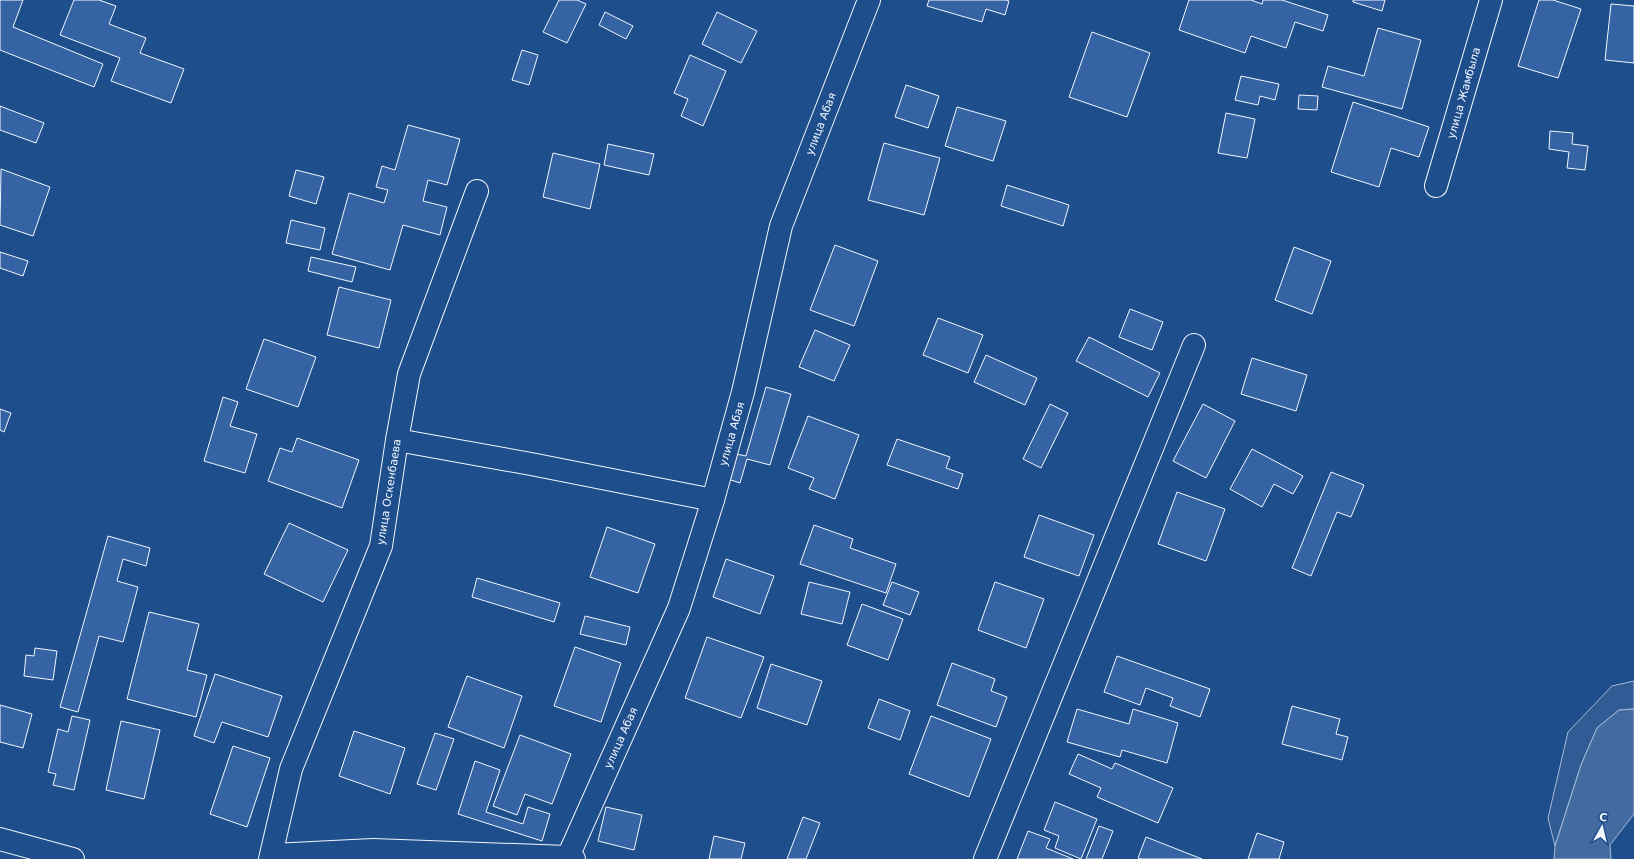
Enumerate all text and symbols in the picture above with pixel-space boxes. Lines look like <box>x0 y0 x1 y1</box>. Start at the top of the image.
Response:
street label: улица Жамбыла <box>1445 46 1483 140</box>
street label: улица Абая <box>803 91 839 157</box>
street label: улица Абая <box>717 400 747 468</box>
street label: улица Оскенбаева <box>374 438 404 546</box>
street label: улица Абая <box>602 705 640 771</box>
north arrow <box>1582 807 1622 847</box>
text: С <box>1598 811 1608 825</box>

